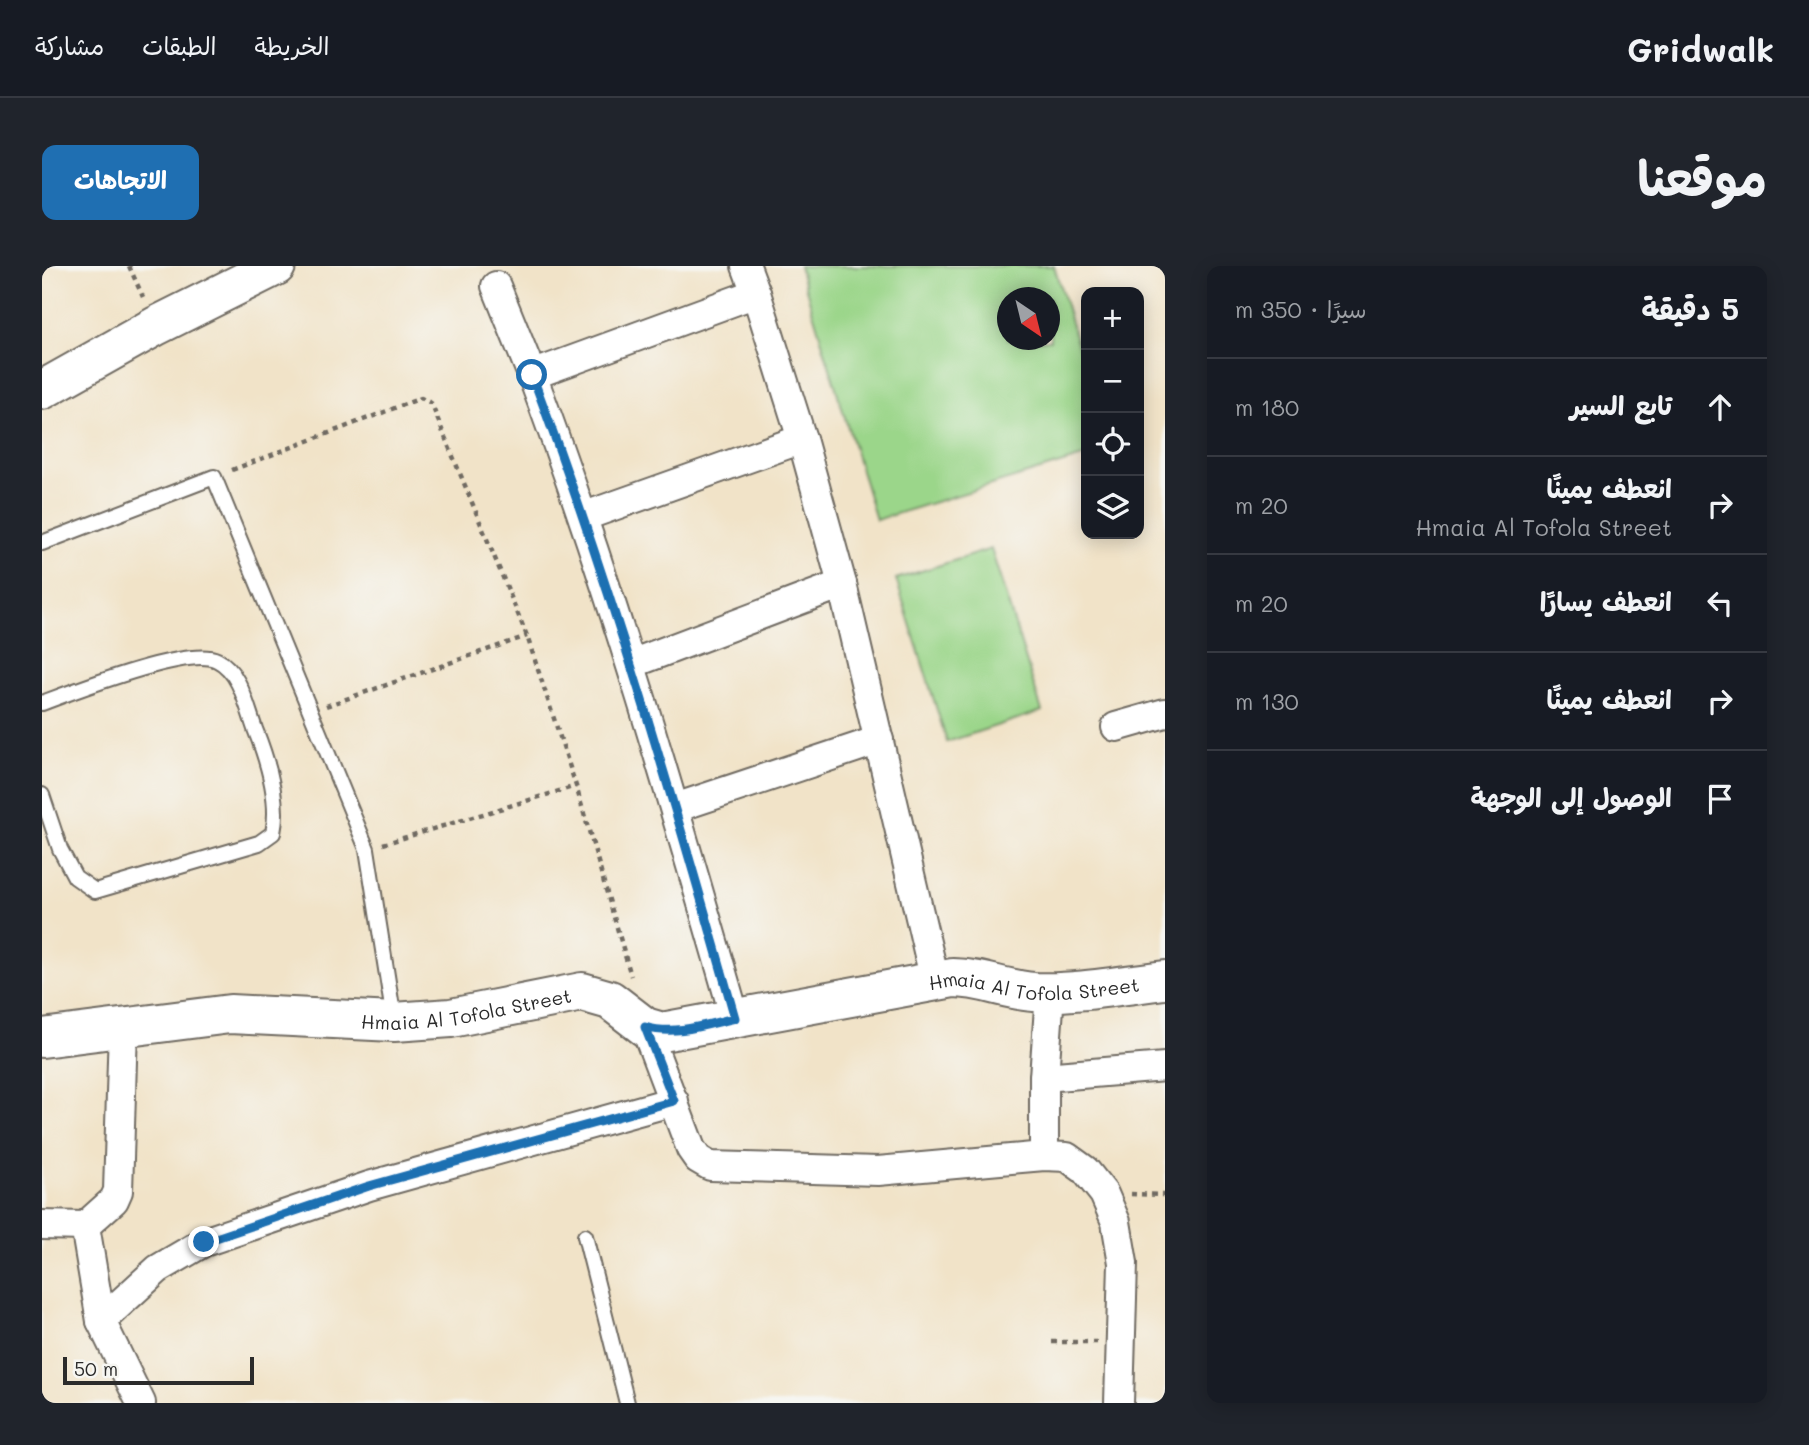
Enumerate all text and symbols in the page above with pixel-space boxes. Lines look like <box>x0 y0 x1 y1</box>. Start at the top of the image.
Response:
text: Gridwalk <box>1627 27 1774 70</box>
text: مشاركة <box>35 30 104 61</box>
text: الطبقات <box>142 30 217 61</box>
text: الخريطة <box>255 30 329 61</box>
button: الاتجاهات <box>42 145 199 220</box>
text: موقعنا <box>1637 145 1767 208</box>
north arrow <box>997 287 1060 350</box>
map controls <box>1081 287 1144 539</box>
button: + <box>1081 287 1144 350</box>
text: 5 دقيقة <box>1641 288 1739 328</box>
text: سيرًا · 350 m <box>1235 294 1367 324</box>
button: − <box>1081 350 1144 413</box>
route start <box>516 359 547 390</box>
text: تابع السير <box>1570 388 1672 422</box>
icon: ahead <box>1701 388 1739 426</box>
text: 180 m <box>1235 392 1299 422</box>
button: locate <box>1081 413 1144 476</box>
text: انعطف يمينًا <box>1547 471 1672 505</box>
button: layers <box>1081 476 1144 539</box>
icon: right <box>1701 486 1739 524</box>
text: 20 m <box>1235 490 1288 520</box>
text: Hmaia Al Tofola Street <box>1415 512 1672 542</box>
text: انعطف يسارًا <box>1540 584 1672 618</box>
icon: left <box>1701 584 1739 622</box>
text: 20 m <box>1235 588 1288 618</box>
text: انعطف يمينًا <box>1547 682 1672 716</box>
icon: right <box>1701 682 1739 720</box>
text: 130 m <box>1235 686 1299 716</box>
text: الوصول إلى الوجهة <box>1470 780 1672 814</box>
icon: arrive <box>1701 780 1739 818</box>
street label: Hmaia Al Tofola Street <box>927 965 1141 1005</box>
street label: Hmaia Al Tofola Street <box>361 982 573 1035</box>
route end <box>188 1226 219 1257</box>
scale bar <box>63 1354 254 1386</box>
text: 50 m <box>74 1356 118 1381</box>

